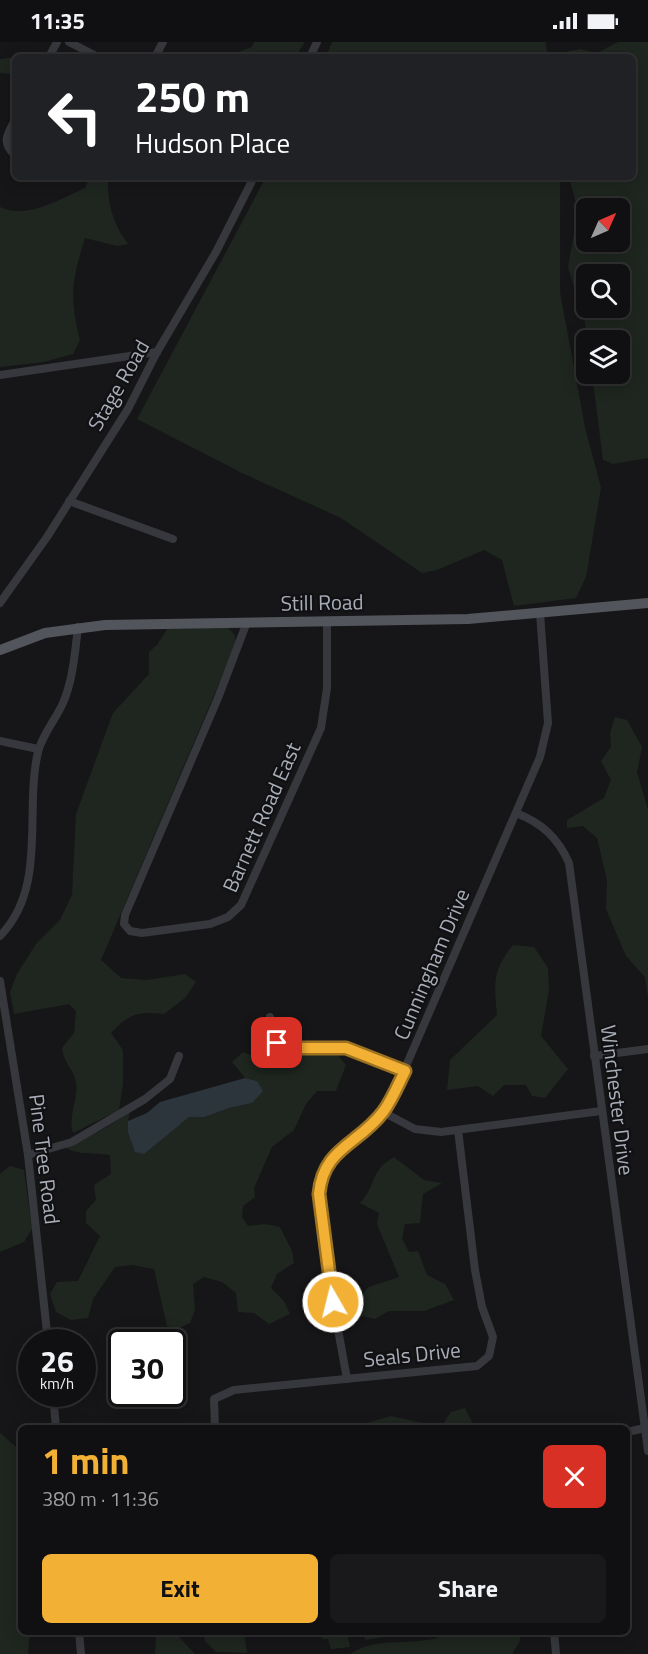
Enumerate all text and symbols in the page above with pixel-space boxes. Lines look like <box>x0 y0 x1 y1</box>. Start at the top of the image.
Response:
text: 11:35 <box>30 4 85 38</box>
text: 250 m <box>135 64 250 128</box>
icon: left <box>36 78 114 156</box>
text: Hudson Place <box>135 122 290 163</box>
north arrow <box>576 198 630 252</box>
map controls <box>576 198 630 384</box>
button: search <box>576 264 630 318</box>
button: layers <box>576 330 630 384</box>
street label: Stage Road <box>79 333 157 437</box>
street label: Still Road <box>280 585 364 619</box>
street label: Barnett Road East <box>214 736 309 897</box>
street label: Cunningham Drive <box>385 883 477 1045</box>
pin <box>251 1017 302 1068</box>
street label: Winchester Drive <box>593 1023 643 1177</box>
icon: arrive <box>260 1026 293 1059</box>
street label: Pine Tree Road <box>21 1092 69 1226</box>
position arrow <box>301 1270 365 1334</box>
speed limit sign: 30 <box>108 1329 186 1407</box>
street label: Seals Drive <box>362 1333 462 1375</box>
text: 26 <box>40 1338 74 1384</box>
text: km/h <box>40 1372 74 1395</box>
text: 1 min <box>42 1433 129 1488</box>
button: close <box>543 1445 606 1508</box>
text: 380 m · 11:36 <box>42 1483 159 1514</box>
button: Exit <box>42 1554 318 1623</box>
button: Share <box>330 1554 606 1623</box>

